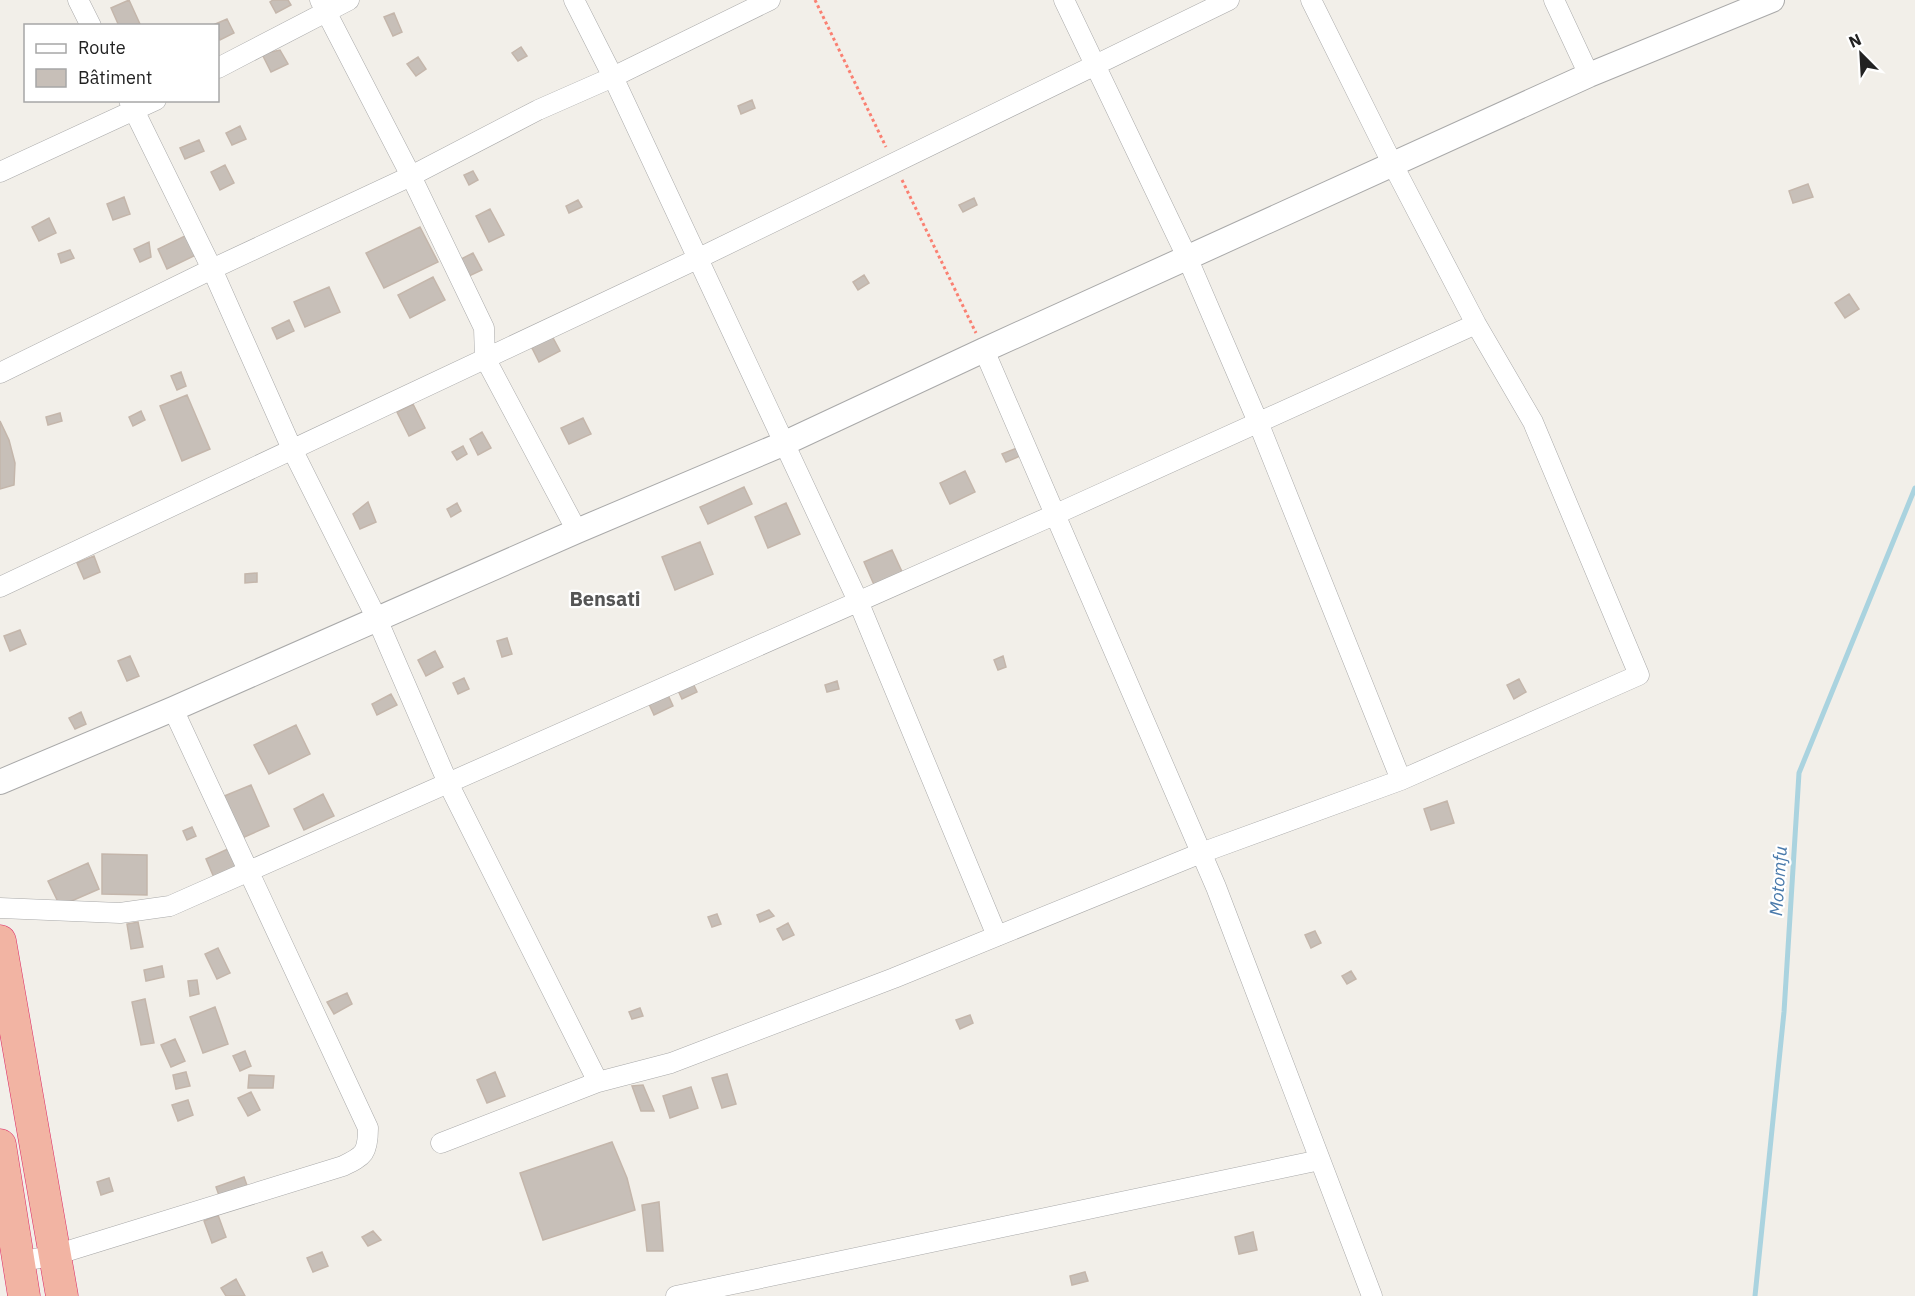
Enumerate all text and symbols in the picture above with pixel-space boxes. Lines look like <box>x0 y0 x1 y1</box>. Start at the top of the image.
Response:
legend <box>24 24 219 102</box>
north arrow <box>1831 24 1891 84</box>
text: N <box>1846 29 1864 52</box>
text: Route <box>78 36 126 59</box>
text: Bâtiment <box>78 66 152 89</box>
district label: Bensati <box>569 585 641 612</box>
water label: Motomfu <box>1764 845 1792 917</box>

